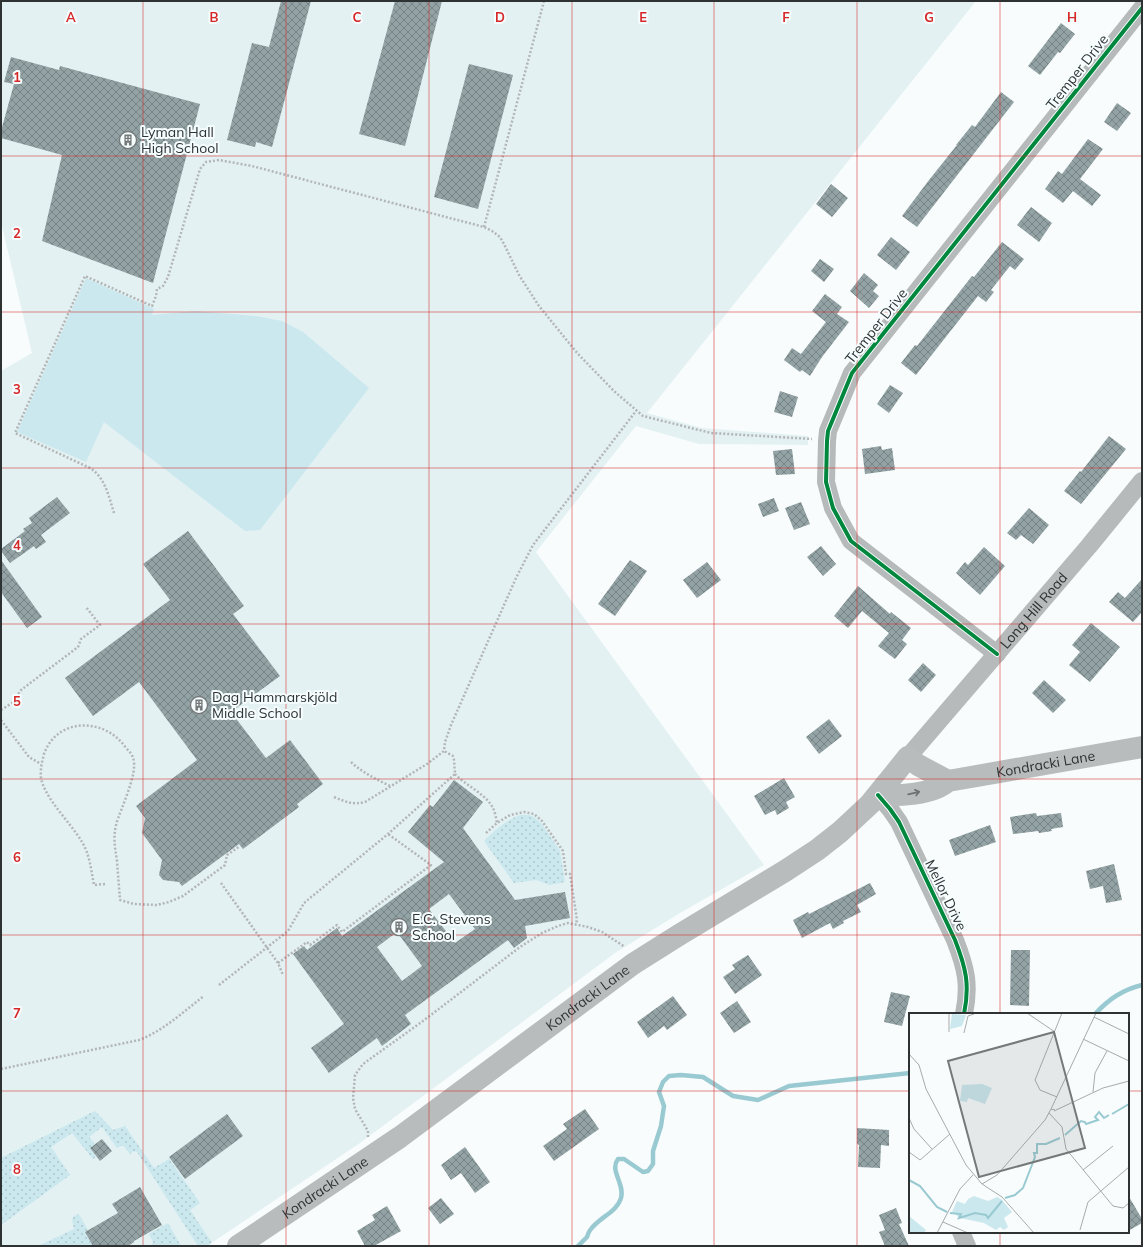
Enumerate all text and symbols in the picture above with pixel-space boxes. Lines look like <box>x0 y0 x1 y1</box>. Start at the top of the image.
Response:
text: A <box>66 9 76 25</box>
text: B <box>210 9 219 25</box>
text: C <box>353 9 362 25</box>
text: D <box>495 9 505 25</box>
text: E <box>639 9 647 25</box>
text: F <box>782 9 790 25</box>
text: G <box>924 9 934 25</box>
text: H <box>1067 9 1077 25</box>
street label: Tremper Drive <box>1042 31 1112 113</box>
text: 1 <box>13 69 21 85</box>
place label: Lyman Hall High School <box>141 123 219 157</box>
building icon: Lyman Hall High School <box>118 130 138 150</box>
text: 2 <box>13 225 21 241</box>
street label: Tremper Drive <box>841 285 911 367</box>
text: 3 <box>13 381 21 397</box>
text: 4 <box>13 537 21 553</box>
street label: Long Hill Road <box>996 569 1071 652</box>
place label: Dag Hammarskjöld Middle School <box>212 688 337 722</box>
text: 5 <box>13 693 21 709</box>
building icon: Dag Hammarskjöld Middle School <box>189 695 209 715</box>
street label: Kondracki Lane <box>995 746 1096 781</box>
one-way arrow <box>908 789 921 797</box>
text: 6 <box>13 849 21 865</box>
street label: Mellor Drive <box>921 857 971 933</box>
place label: E.C. Stevens School <box>412 910 491 944</box>
building icon: E.C. Stevens School <box>389 917 409 937</box>
street label: Kondracki Lane <box>542 961 633 1035</box>
text: 7 <box>13 1005 21 1021</box>
inset map <box>909 1013 1129 1233</box>
street label: Kondracki Lane <box>279 1152 372 1223</box>
text: 8 <box>13 1161 21 1177</box>

